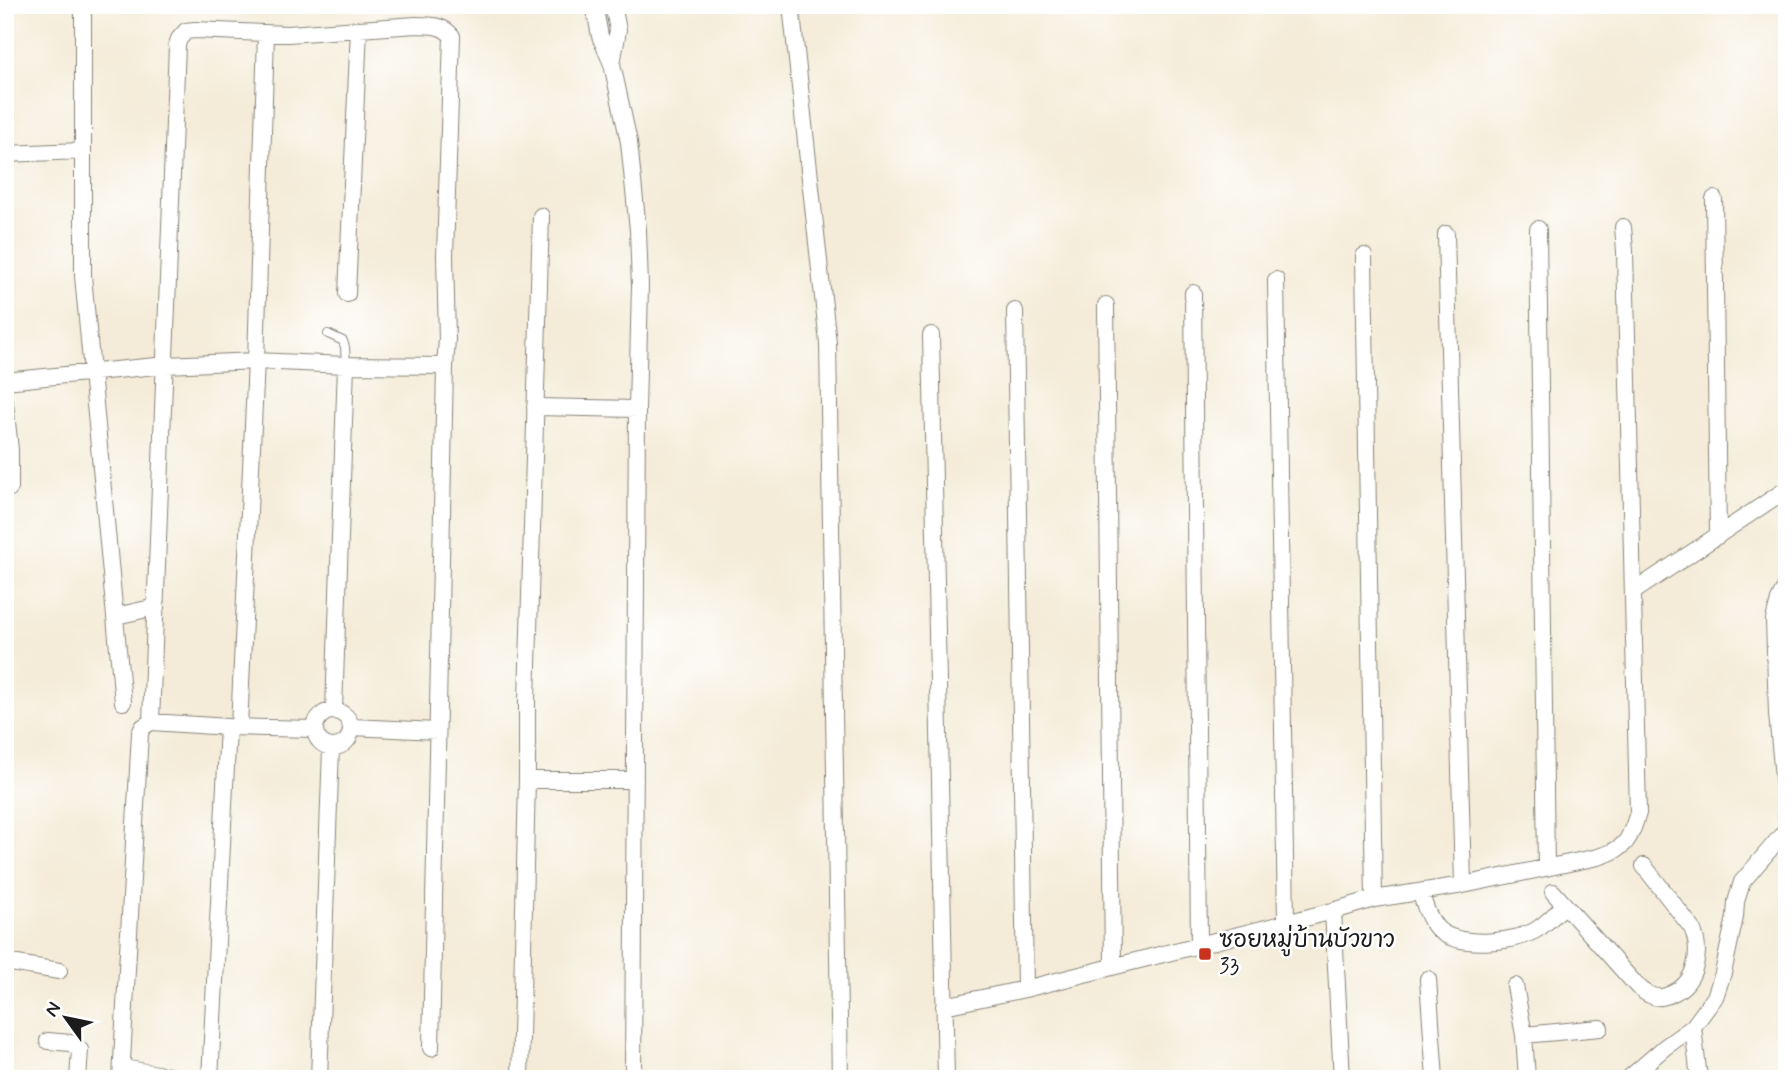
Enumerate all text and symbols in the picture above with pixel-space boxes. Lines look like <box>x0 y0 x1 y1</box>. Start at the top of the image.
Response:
place label: ซอยหมู่บ้านบัวขาว 33 <box>1219 924 1395 982</box>
marker: ซอยหมู่บ้านบัวขาว 33 <box>1197 946 1213 962</box>
north arrow <box>32 982 102 1052</box>
text: N <box>39 997 67 1022</box>

